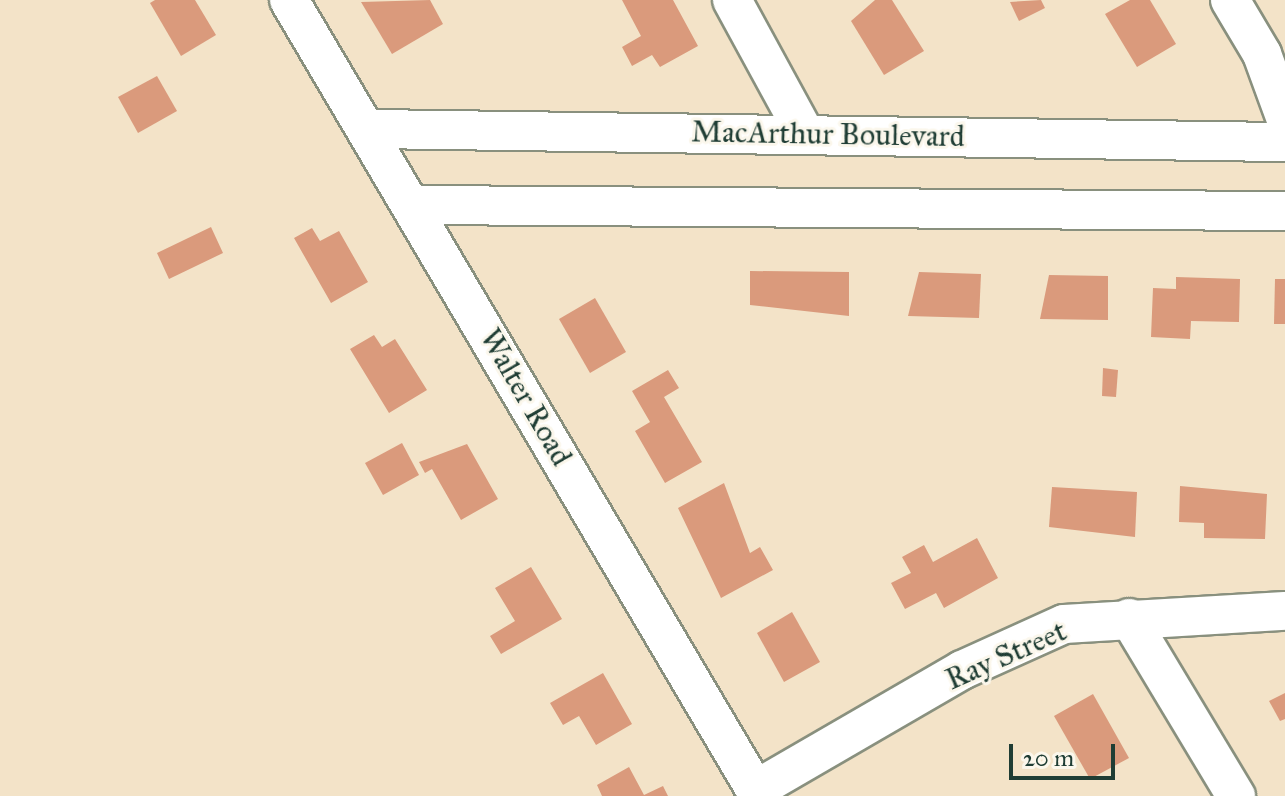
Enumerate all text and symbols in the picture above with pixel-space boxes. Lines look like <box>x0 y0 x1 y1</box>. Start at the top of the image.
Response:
street label: MacArthur Boulevard <box>691 114 965 154</box>
street label: Walter Road <box>472 322 580 472</box>
street label: Ray Street <box>940 612 1072 698</box>
scale bar <box>1013 728 1119 778</box>
text: 20 m <box>1023 743 1074 773</box>

